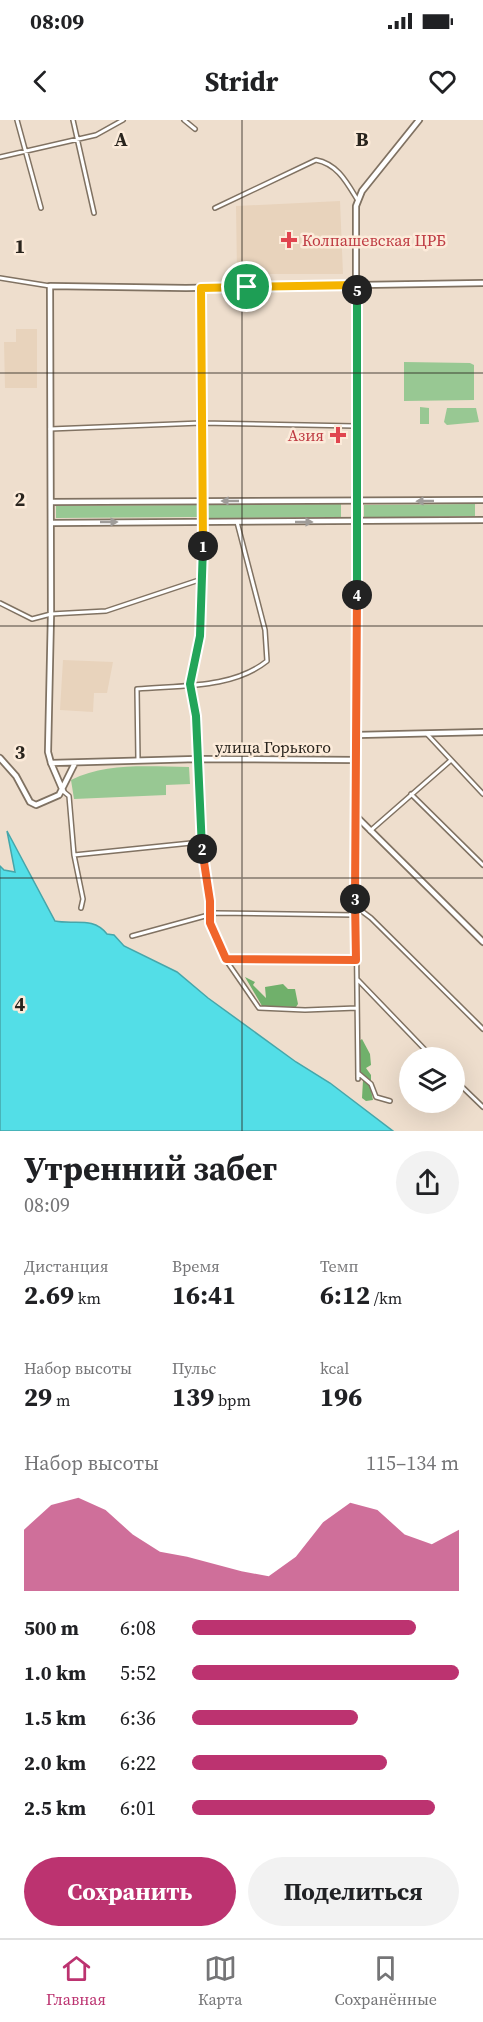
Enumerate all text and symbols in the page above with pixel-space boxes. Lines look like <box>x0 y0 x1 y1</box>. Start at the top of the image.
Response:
text: 08:09 <box>30 6 84 36</box>
text: Stridr <box>205 63 278 100</box>
icon: back <box>24 65 57 98</box>
icon: heart <box>426 65 459 98</box>
text: A <box>114 125 128 153</box>
text: B <box>355 125 369 153</box>
place label: Колпашевская ЦРБ <box>302 229 446 251</box>
marker: Колпашевская ЦРБ <box>280 231 298 249</box>
text: 1 <box>15 232 25 260</box>
pin <box>221 261 272 312</box>
icon: arrive <box>230 270 263 303</box>
pin: 5 <box>342 275 372 305</box>
text: 5 <box>353 279 361 301</box>
place label: Азия <box>288 424 324 446</box>
marker: Азия <box>329 426 347 444</box>
text: 2 <box>15 485 26 513</box>
one-way arrow <box>220 496 239 506</box>
one-way arrow <box>415 496 434 506</box>
one-way arrow <box>100 517 119 527</box>
one-way arrow <box>295 517 314 527</box>
pin: 1 <box>188 531 218 561</box>
text: 1 <box>199 535 207 557</box>
pin: 4 <box>342 580 372 610</box>
text: 4 <box>353 584 361 606</box>
street label: улица Горького <box>215 736 331 758</box>
text: 3 <box>15 738 26 766</box>
pin: 2 <box>187 834 217 864</box>
text: 2 <box>198 838 206 860</box>
pin: 3 <box>340 884 370 914</box>
text: 3 <box>351 888 359 910</box>
text: 4 <box>15 990 26 1018</box>
map controls <box>399 1047 465 1113</box>
button: layers <box>399 1047 465 1113</box>
text: Утренний забег <box>24 1146 277 1191</box>
button: share <box>396 1151 459 1214</box>
text: 08:09 <box>24 1191 70 1219</box>
text: Дистанция <box>24 1255 108 1277</box>
text: Время <box>172 1255 220 1277</box>
text: Темп <box>320 1255 359 1277</box>
text: 2.69 <box>24 1277 74 1313</box>
text: 16:41 <box>172 1277 236 1313</box>
text: 6:12 <box>320 1277 370 1313</box>
text: km <box>74 1287 101 1309</box>
text: /km <box>370 1287 402 1309</box>
text: Набор высоты <box>24 1357 132 1379</box>
text: Пульс <box>172 1357 216 1379</box>
text: kcal <box>320 1357 349 1379</box>
text: 29 <box>24 1379 52 1415</box>
text: 139 <box>172 1379 214 1415</box>
text: 196 <box>320 1379 362 1415</box>
text: m <box>52 1389 70 1411</box>
text: bpm <box>214 1389 251 1411</box>
text: Набор высоты <box>24 1449 159 1477</box>
text: 115–134 m <box>366 1449 459 1477</box>
text: 500 m <box>24 1614 79 1642</box>
text: 6:08 <box>120 1614 156 1642</box>
text: 1.0 km <box>24 1659 86 1687</box>
text: 5:52 <box>120 1659 156 1687</box>
text: 1.5 km <box>24 1704 86 1732</box>
text: 6:36 <box>120 1704 156 1732</box>
text: 2.0 km <box>24 1749 86 1777</box>
text: 6:22 <box>120 1749 156 1777</box>
text: 2.5 km <box>24 1794 86 1822</box>
text: 6:01 <box>120 1794 156 1822</box>
button: Сохранить <box>24 1857 236 1926</box>
button: Поделиться <box>248 1857 459 1926</box>
tab: Главная <box>46 1952 106 2010</box>
tab: Карта <box>198 1952 242 2010</box>
tab: Сохранённые <box>334 1952 437 2010</box>

